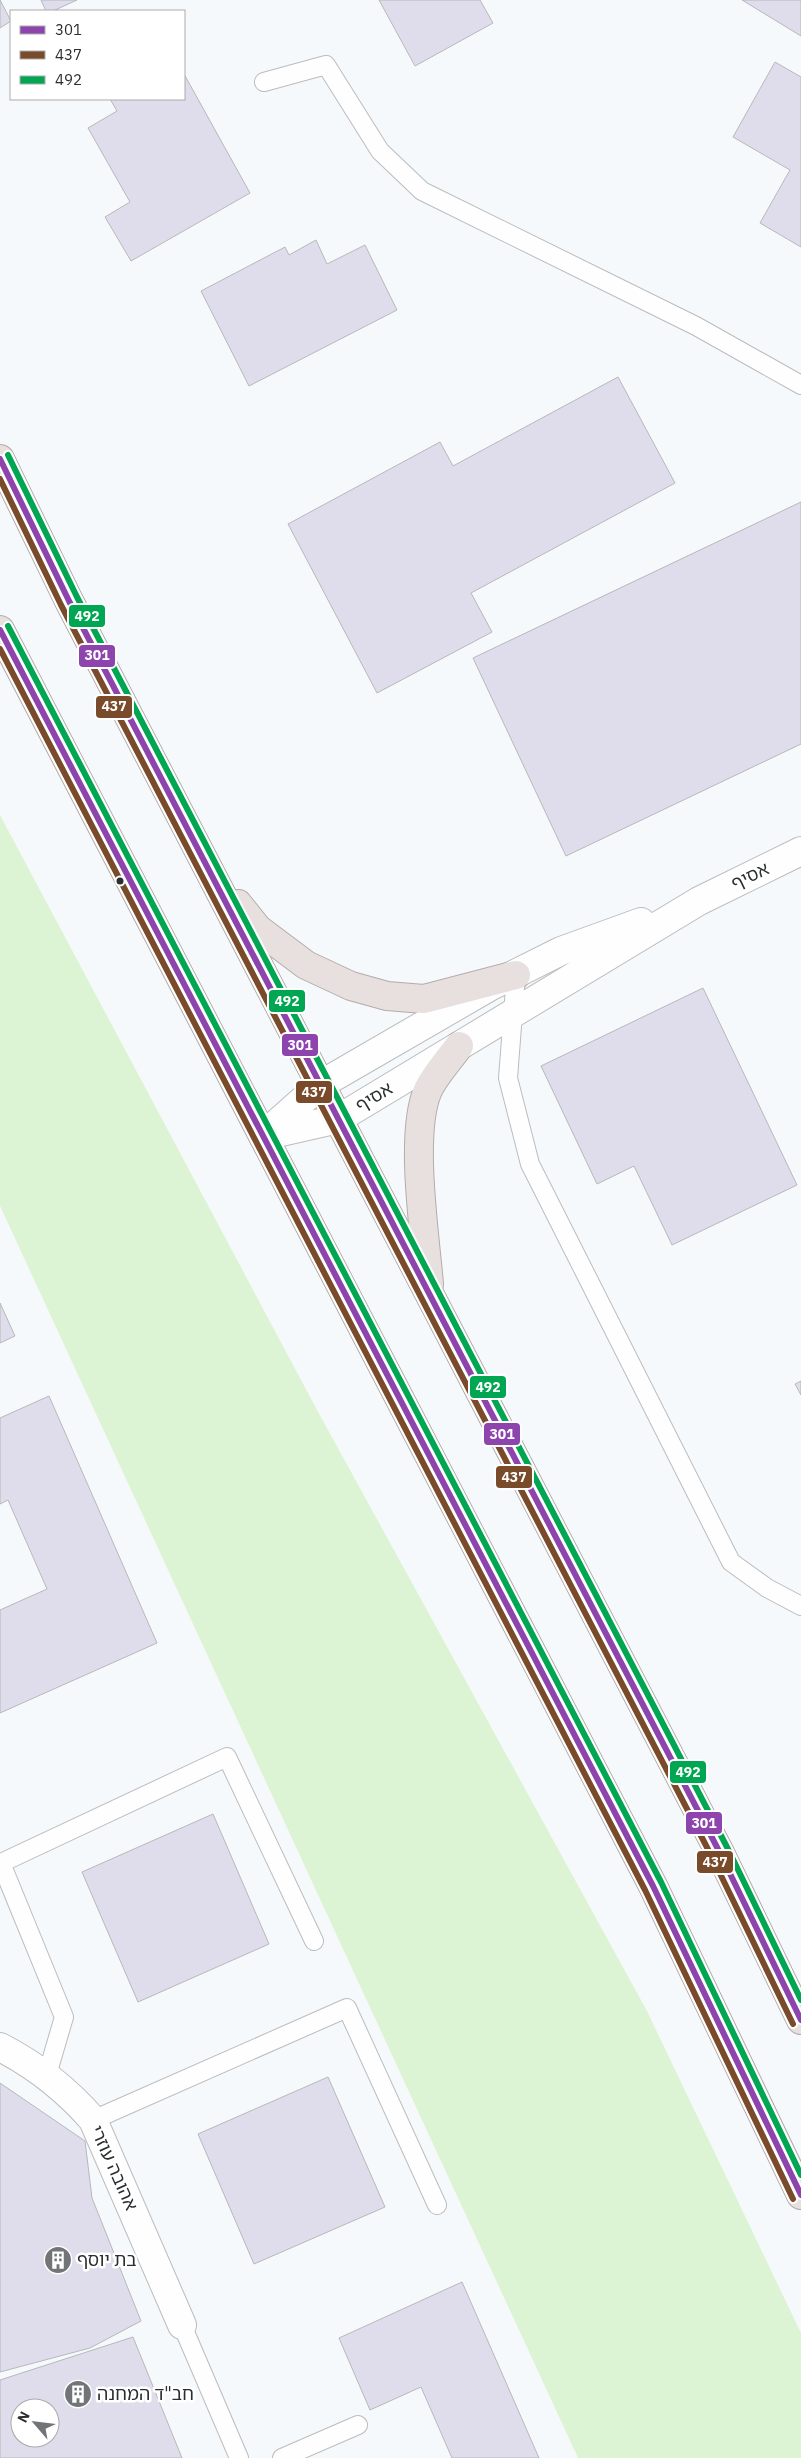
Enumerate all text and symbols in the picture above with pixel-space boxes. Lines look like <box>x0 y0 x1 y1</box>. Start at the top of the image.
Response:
legend <box>10 10 185 100</box>
text: 301 <box>55 20 82 39</box>
text: 437 <box>55 45 82 64</box>
text: 492 <box>55 70 82 89</box>
line badge: 492 <box>68 604 106 628</box>
text: 492 <box>74 607 100 625</box>
line badge: 301 <box>78 644 116 668</box>
text: 301 <box>84 646 110 664</box>
line badge: 437 <box>95 695 133 719</box>
text: 437 <box>101 697 127 715</box>
street label: אסיף <box>727 857 773 895</box>
unlabelled marker <box>115 876 125 886</box>
line badge: 492 <box>268 989 306 1013</box>
text: 492 <box>274 992 300 1010</box>
line badge: 301 <box>281 1033 319 1057</box>
text: 301 <box>287 1036 313 1054</box>
street label: אסיף <box>351 1077 397 1117</box>
line badge: 437 <box>295 1080 333 1104</box>
text: 437 <box>301 1083 327 1101</box>
line badge: 492 <box>469 1375 507 1399</box>
text: 492 <box>475 1378 501 1396</box>
line badge: 301 <box>483 1422 521 1446</box>
text: 301 <box>489 1425 515 1443</box>
line badge: 437 <box>495 1465 533 1489</box>
text: 437 <box>501 1468 527 1486</box>
line badge: 492 <box>669 1760 707 1784</box>
text: 492 <box>675 1763 701 1781</box>
line badge: 301 <box>685 1811 723 1835</box>
text: 301 <box>691 1814 717 1832</box>
line badge: 437 <box>696 1850 734 1874</box>
text: 437 <box>702 1853 728 1871</box>
street label: אהובה עוזרי <box>86 2122 143 2214</box>
building icon: בת יוסף <box>43 2245 73 2275</box>
place label: בת יוסף <box>77 2248 137 2271</box>
building icon: חב"ד המחנה <box>63 2379 93 2409</box>
place label: חב"ד המחנה <box>97 2382 194 2405</box>
north arrow <box>10 2398 60 2448</box>
text: N <box>13 2408 34 2426</box>

